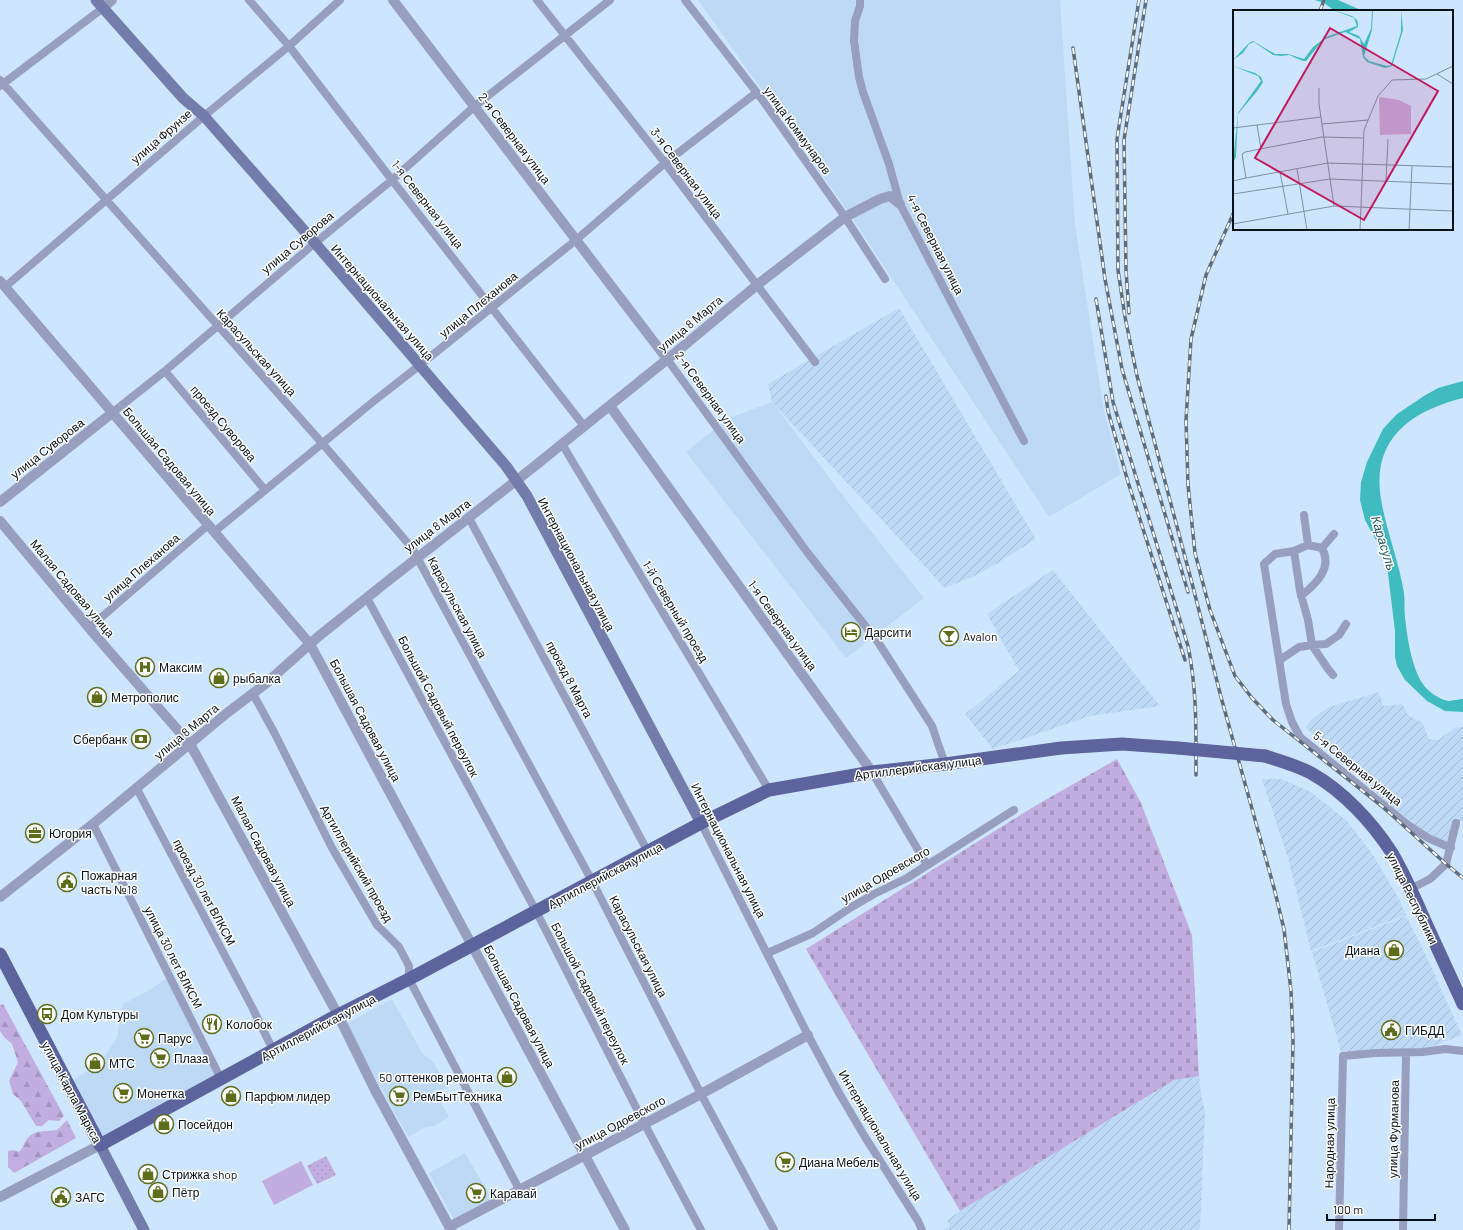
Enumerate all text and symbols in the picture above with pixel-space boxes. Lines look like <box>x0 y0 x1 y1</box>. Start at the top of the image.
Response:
inset map <box>1233 10 1453 230</box>
street label: улица Коммунаров <box>761 84 834 177</box>
street label: 2-я Северная улица <box>475 90 554 187</box>
street label: улица Фрунзе <box>128 106 195 167</box>
street label: 3-я Северная улица <box>648 125 726 222</box>
street label: 1-я Северная улица <box>388 157 467 252</box>
street label: 4-я Северная улица <box>904 192 967 297</box>
street label: улица Суворова <box>258 208 337 277</box>
street label: Интернациональная улица <box>328 241 437 364</box>
street label: улица Плеханова <box>436 268 521 340</box>
street label: улица 8 Марта <box>655 292 726 355</box>
street label: Карасульская улица <box>214 306 300 399</box>
street label: 2-я Северная улица <box>672 348 749 447</box>
street label: проезд Суворова <box>187 382 260 465</box>
street label: Большая Садовая улица <box>120 404 219 519</box>
street label: улица Суворова <box>8 415 87 482</box>
street label: улица 8 Марта <box>401 495 474 555</box>
street label: Интернациональная улица <box>535 495 618 634</box>
water label: Карасуль <box>1368 514 1400 572</box>
street label: улица Плеханова <box>100 530 183 605</box>
street label: Малая Садовая улица <box>27 536 118 641</box>
street label: Карасульская улица <box>425 554 491 661</box>
street label: 1-й Северный проезд <box>639 558 712 665</box>
street label: 1-я Северная улица <box>745 577 821 674</box>
hotel icon: Дарсити <box>840 621 862 643</box>
place label: Дарсити <box>865 625 911 640</box>
bar icon: Avalon <box>938 625 960 647</box>
place label: Avalon <box>963 629 997 643</box>
street label: Большой Садовый переулок <box>395 633 482 780</box>
street label: проезд 8 Марта <box>543 638 596 720</box>
hospital icon: Максим <box>134 656 156 678</box>
street label: Большая Садовая улица <box>327 656 404 784</box>
place label: Максим <box>159 660 202 674</box>
shop icon: рыбалка <box>208 667 230 689</box>
place label: рыбалка <box>233 671 281 686</box>
shop icon: Метрополис <box>86 686 108 708</box>
place label: Метрополис <box>111 690 179 705</box>
street label: улица 8 Марта <box>151 700 222 763</box>
bank icon: Сбербанк <box>130 728 152 750</box>
street label: 5-я Северная улица <box>1310 728 1405 809</box>
place label: Сбербанк <box>73 732 128 747</box>
street label: Артиллерийская улица <box>854 752 983 783</box>
street label: Интернациональная улица <box>688 780 769 920</box>
street label: Малая Садовая улица <box>228 793 299 909</box>
street label: Артиллерийский проезд <box>317 802 396 925</box>
office icon: Югория <box>24 822 46 844</box>
place label: Югория <box>49 826 92 841</box>
street label: проезд 30 лет ВЛКСМ <box>170 836 239 948</box>
street label: Артиллерийская улица <box>545 839 665 912</box>
street label: улица Одоевского <box>838 843 933 906</box>
street label: улица Республики <box>1384 850 1441 947</box>
place label: Пожарная часть №18 <box>81 868 137 896</box>
public building icon: Пожарная часть №18 <box>56 871 78 893</box>
street label: Карасульская улица <box>606 893 671 1000</box>
street label: улица 30 лет ВЛКСМ <box>141 903 206 1011</box>
street label: Большой Садовый переулок <box>548 920 633 1067</box>
shop icon: Диана <box>1383 939 1405 961</box>
street label: Большая Садовая улица <box>481 942 558 1070</box>
place label: Диана <box>1345 943 1380 958</box>
street label: Артиллерийская улица <box>258 991 378 1064</box>
bus stop icon: Дом Культуры <box>36 1003 58 1025</box>
place label: Дом Культуры <box>61 1007 138 1022</box>
restaurant icon: Колобок <box>201 1013 223 1035</box>
place label: Колобок <box>226 1017 273 1031</box>
public building icon: ГИБДД <box>1380 1019 1402 1041</box>
place label: ГИБДД <box>1405 1023 1444 1038</box>
supermarket icon: Парус <box>133 1027 155 1049</box>
place label: Парус <box>158 1031 192 1046</box>
street label: улица Карла Маркса <box>38 1039 105 1146</box>
supermarket icon: Плаза <box>149 1047 171 1069</box>
place label: Плаза <box>174 1051 209 1065</box>
shop icon: МТС <box>84 1052 106 1074</box>
place label: МТС <box>109 1056 135 1070</box>
shop icon: 50 оттенков ремонта <box>496 1066 518 1088</box>
street label: Интернациональная улица <box>836 1067 926 1203</box>
place label: 50 оттенков ремонта <box>379 1070 493 1085</box>
street label: улица Фурманова <box>1385 1079 1402 1178</box>
supermarket icon: Монетка <box>112 1082 134 1104</box>
shop icon: Парфюм лидер <box>220 1085 242 1107</box>
supermarket icon: РемБытТехника <box>388 1085 410 1107</box>
place label: Монетка <box>137 1086 185 1100</box>
place label: Парфюм лидер <box>245 1089 331 1104</box>
place label: РемБытТехника <box>413 1089 502 1103</box>
street label: улица Одоевского <box>573 1092 668 1153</box>
street label: Народная улица <box>1321 1097 1338 1188</box>
shop icon: Посейдон <box>153 1113 175 1135</box>
place label: Посейдон <box>178 1117 233 1132</box>
supermarket icon: Диана Мебель <box>774 1151 796 1173</box>
place label: Диана Мебель <box>799 1155 879 1170</box>
shop icon: Стрижка shop <box>137 1163 159 1185</box>
place label: Стрижка shop <box>162 1167 237 1182</box>
shop icon: Пётр <box>147 1181 169 1203</box>
supermarket icon: Каравай <box>465 1182 487 1204</box>
place label: Пётр <box>172 1185 200 1200</box>
public building icon: ЗАГС <box>50 1186 72 1208</box>
place label: Каравай <box>490 1186 537 1201</box>
place label: ЗАГС <box>75 1190 105 1204</box>
scale bar <box>1327 1196 1435 1222</box>
text: 100 m <box>1333 1202 1363 1216</box>

